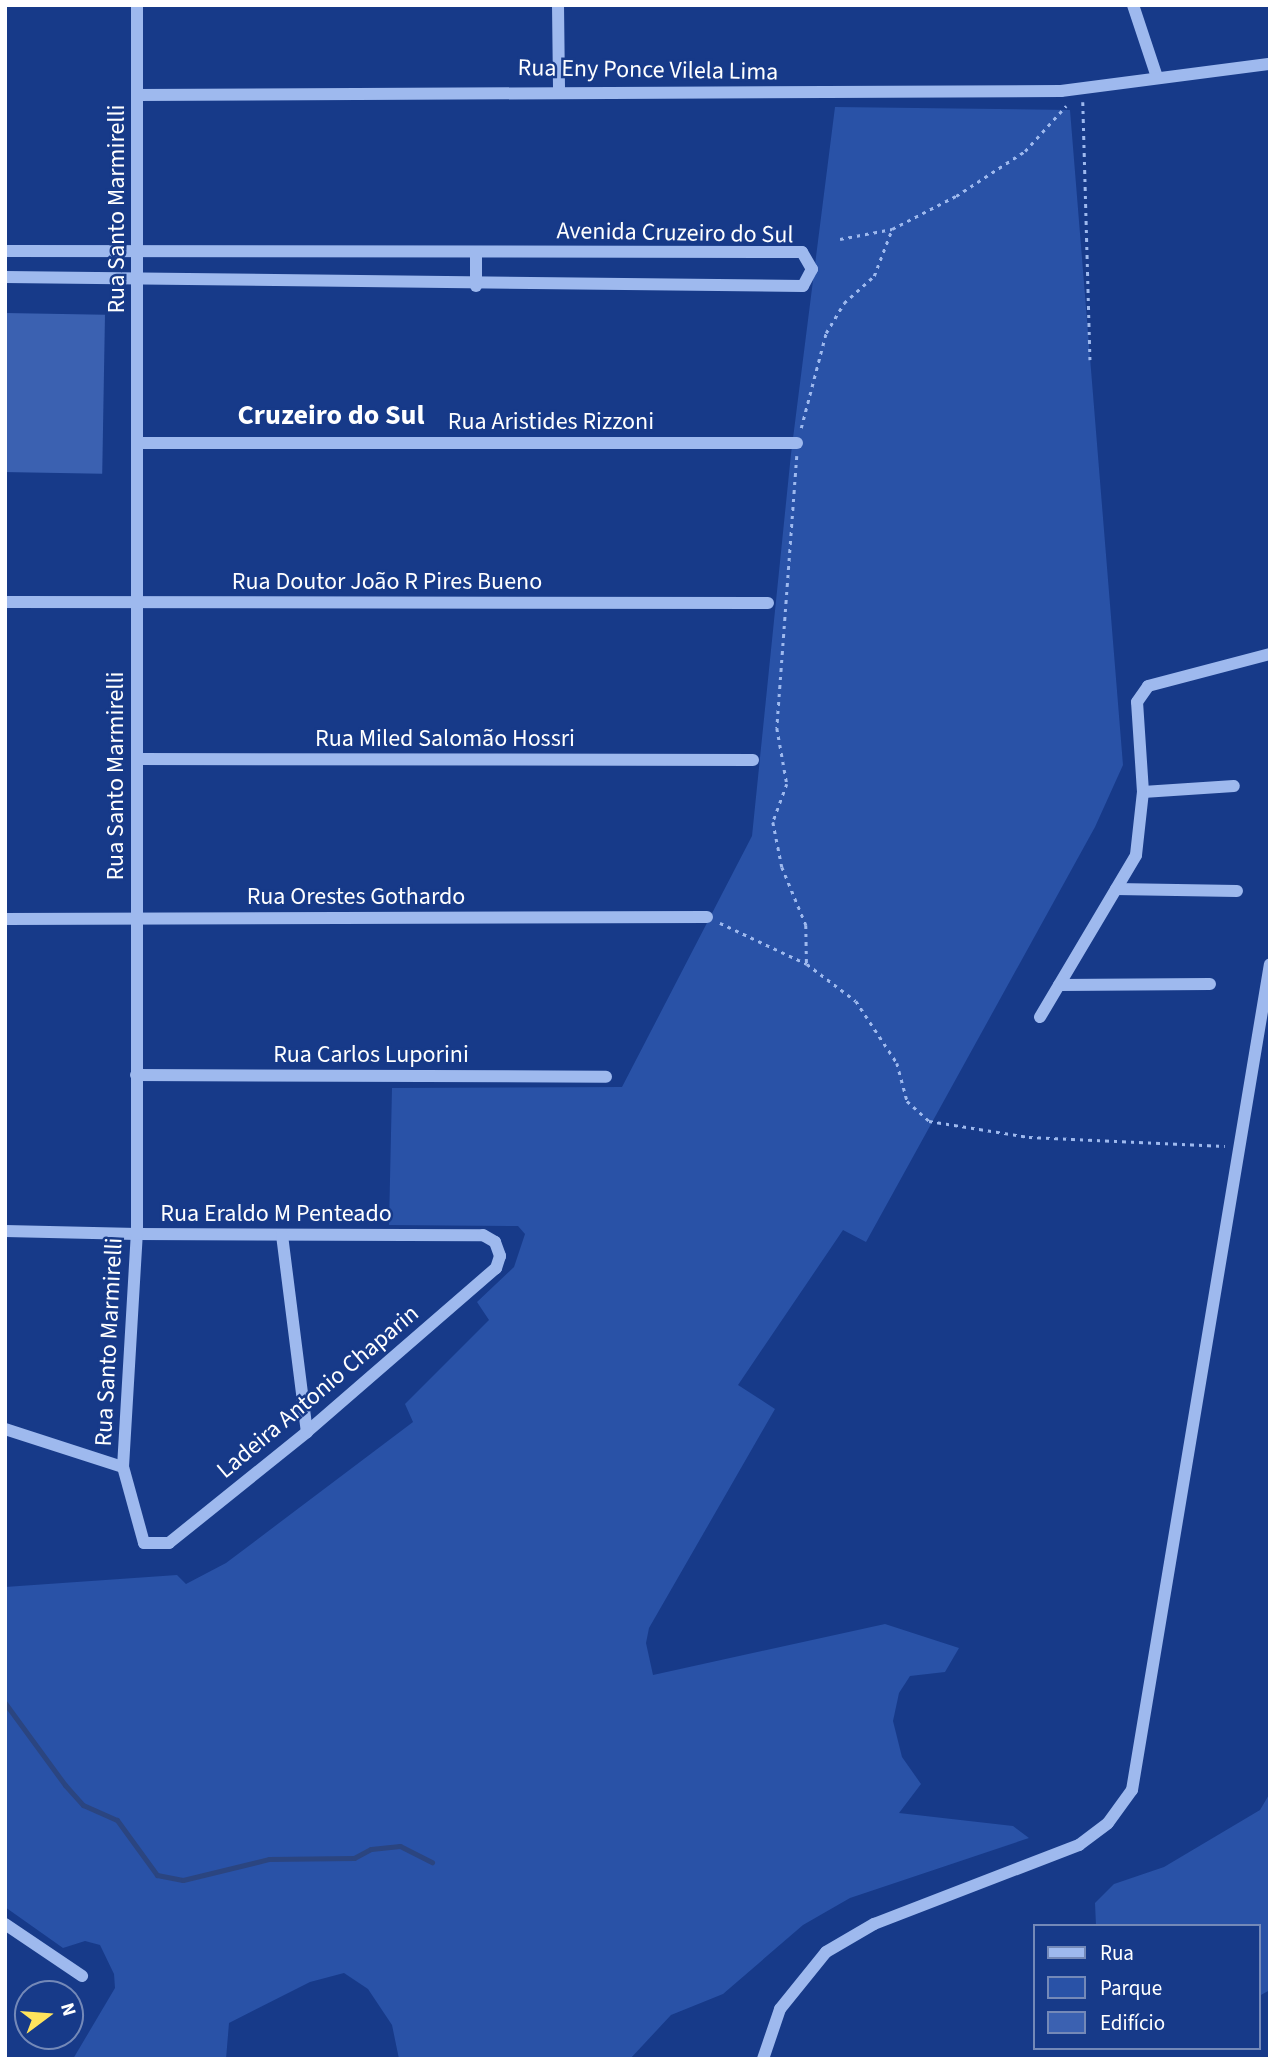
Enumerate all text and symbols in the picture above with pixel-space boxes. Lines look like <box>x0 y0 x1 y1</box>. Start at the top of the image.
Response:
street label: Rua Eny Ponce Vilela Lima <box>517 53 779 87</box>
street label: Rua Santo Marmirelli <box>103 104 131 314</box>
street label: Avenida Cruzeiro do Sul <box>556 217 794 249</box>
district label: Cruzeiro do Sul <box>238 398 424 432</box>
street label: Rua Aristides Rizzoni <box>448 408 654 436</box>
street label: Rua Doutor João R Pires Bueno <box>232 568 542 596</box>
street label: Rua Santo Marmirelli <box>102 671 130 881</box>
street label: Rua Miled Salomão Hossri <box>315 725 575 753</box>
street label: Rua Orestes Gothardo <box>247 883 465 911</box>
street label: Rua Carlos Luporini <box>273 1041 469 1069</box>
street label: Rua Eraldo M Penteado <box>160 1200 392 1228</box>
street label: Rua Santo Marmirelli <box>89 1237 129 1447</box>
street label: Ladeira Antonio Chaparin <box>211 1299 425 1485</box>
legend <box>1034 1924 1261 2050</box>
text: Rua <box>1100 1938 1134 1968</box>
text: Parque <box>1100 1973 1162 2003</box>
north arrow <box>14 1980 84 2050</box>
text: N <box>53 2000 82 2019</box>
text: Edifício <box>1100 2008 1165 2038</box>

